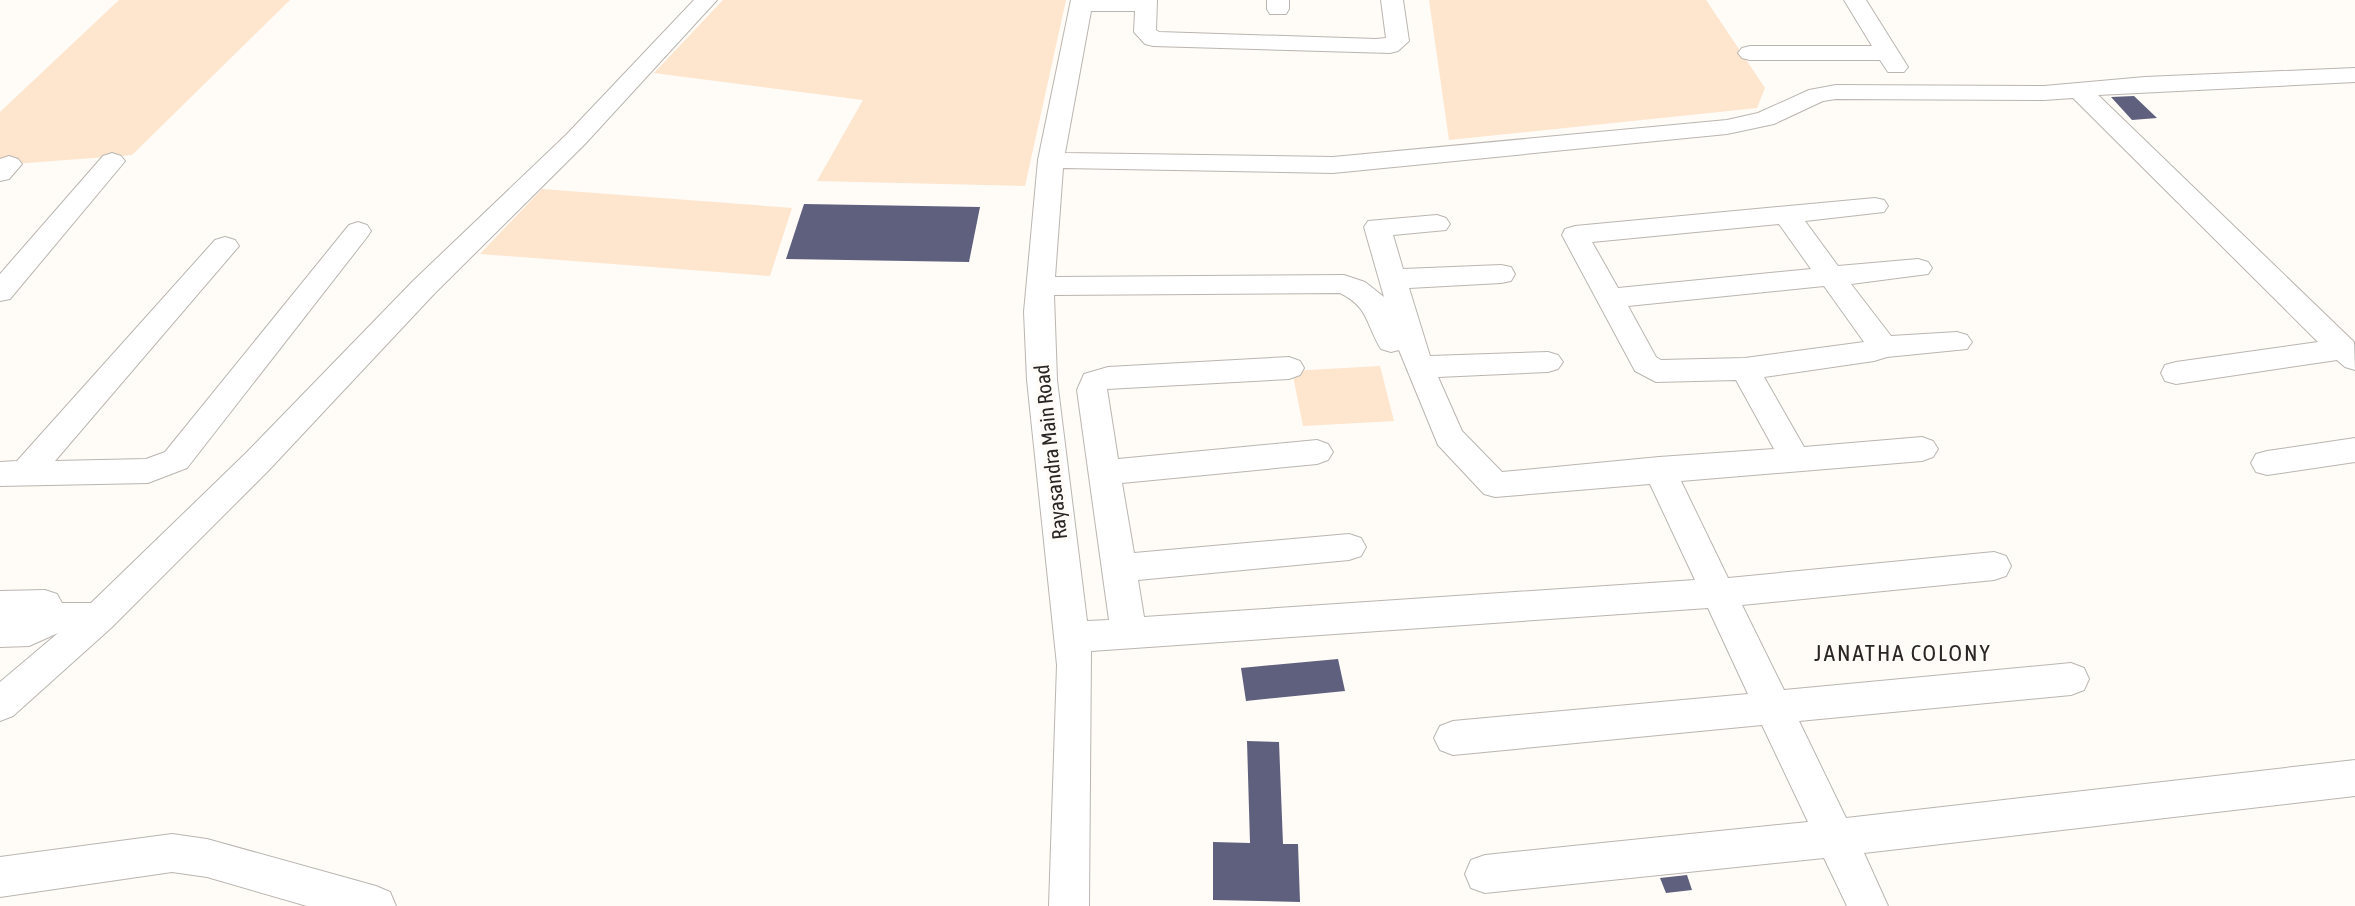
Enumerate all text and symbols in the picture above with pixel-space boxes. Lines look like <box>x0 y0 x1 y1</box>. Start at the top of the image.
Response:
street label: Rayasandra Main Road <box>1029 363 1071 541</box>
district label: JANATHA COLONY <box>1814 640 1992 666</box>

